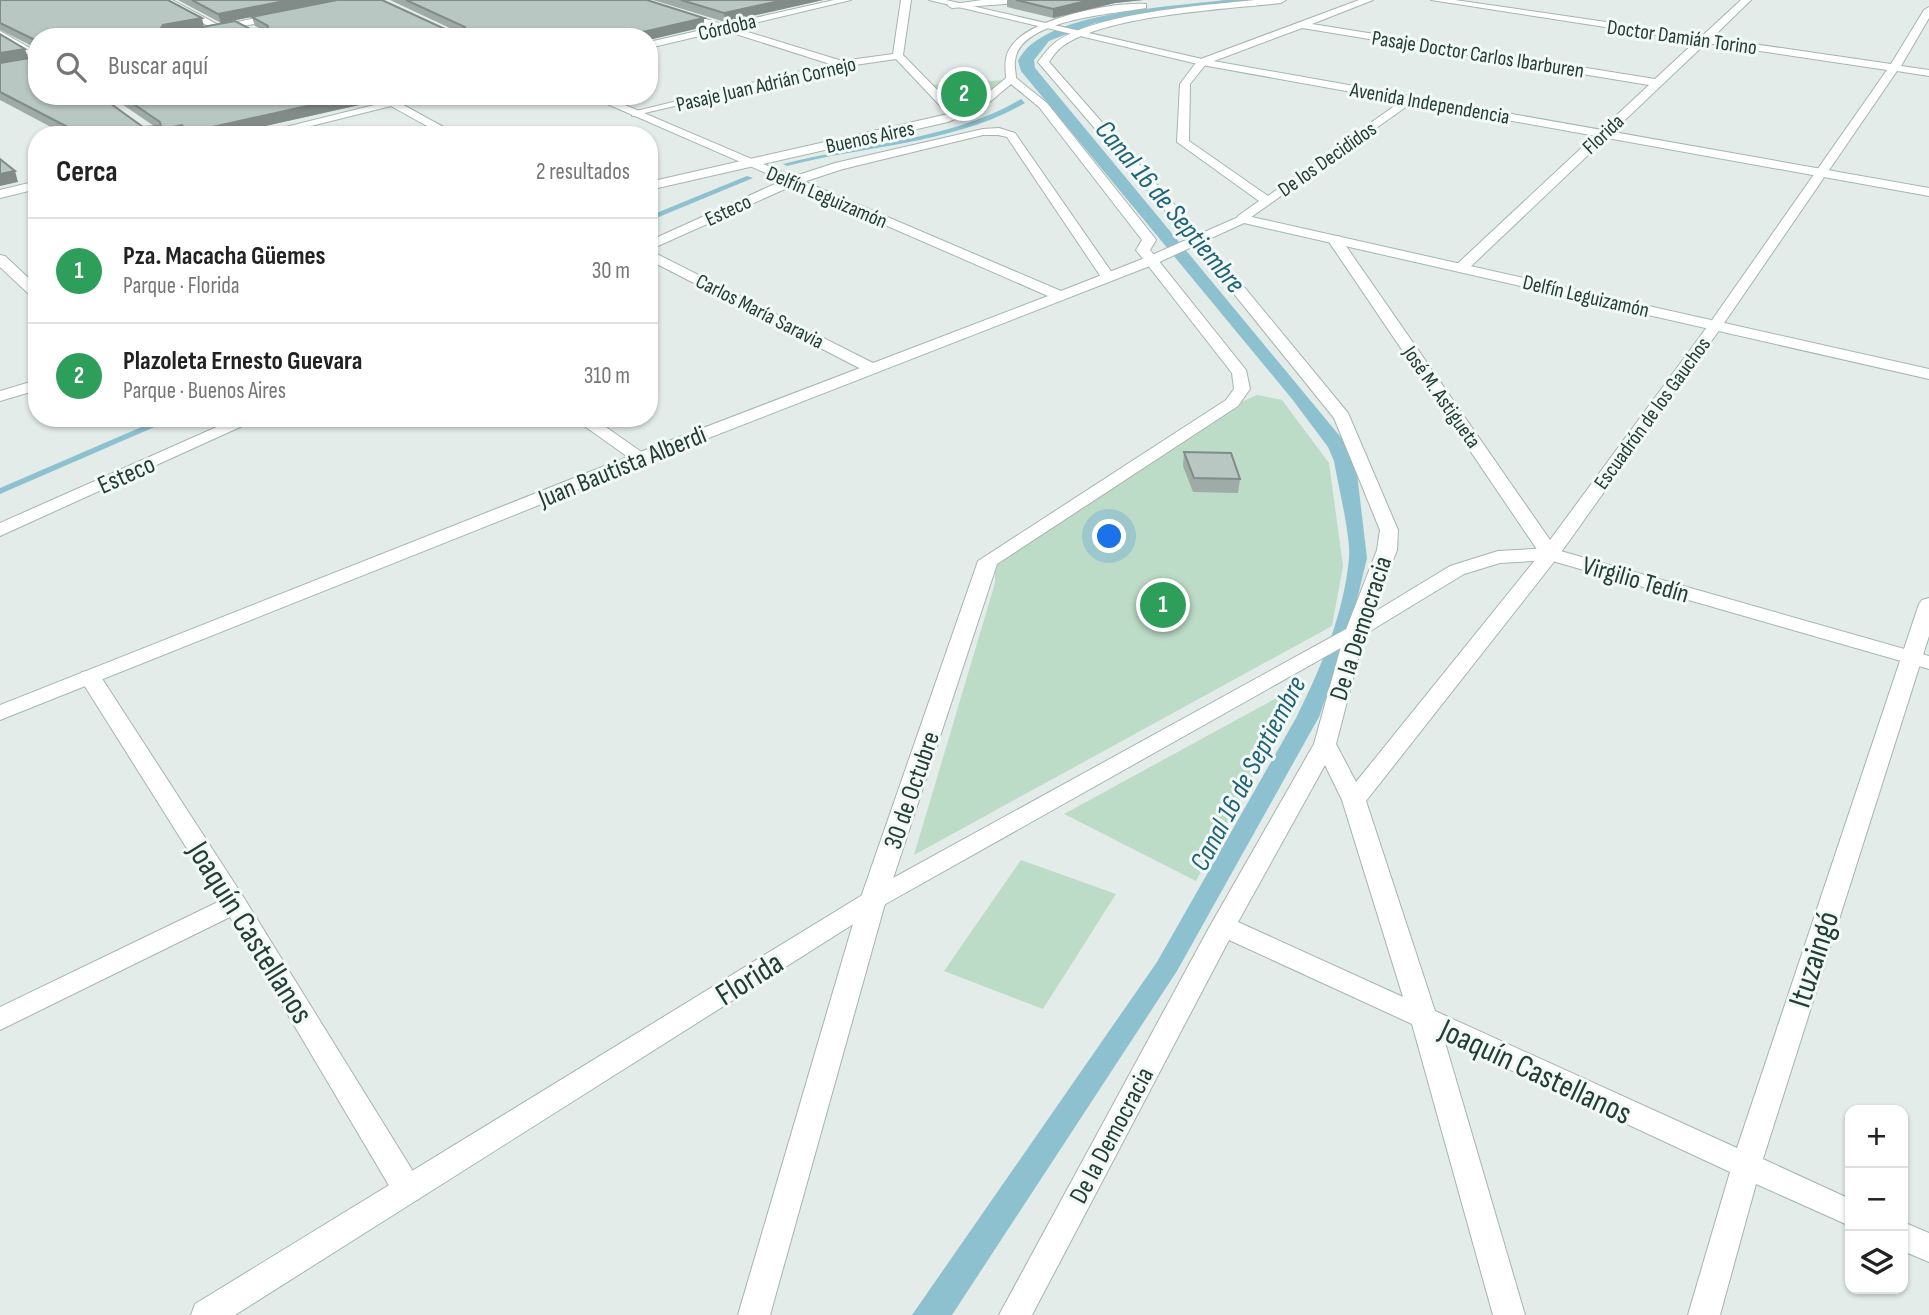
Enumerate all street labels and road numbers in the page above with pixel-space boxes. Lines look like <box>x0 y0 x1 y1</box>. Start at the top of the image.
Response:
street label: Córdoba <box>696 9 759 46</box>
street label: Doctor Damián Torino <box>1605 15 1759 60</box>
street label: Pasaje Doctor Carlos Ibarburen <box>1370 25 1586 84</box>
street label: Pasaje Juan Adrián Cornejo <box>674 52 858 117</box>
street label: Avenida Independencia <box>1347 77 1512 130</box>
street label: Florida <box>1577 109 1629 160</box>
street label: Buenos Aires <box>824 116 917 159</box>
street label: De los Decididos <box>1273 116 1381 202</box>
street label: Delfín Leguizamón <box>763 161 891 234</box>
street label: Esteco <box>701 189 755 232</box>
street label: Carlos María Saravia <box>692 268 828 354</box>
street label: Delfín Leguizamón <box>1520 270 1651 323</box>
street label: Escuadrón de los Gauchos <box>1589 332 1716 494</box>
street label: José M. Astigueta <box>1397 341 1486 453</box>
street label: Juan Bautista Alberdi <box>533 420 711 516</box>
street label: Esteco <box>93 449 160 502</box>
street label: Virgilio Tedín <box>1579 550 1693 610</box>
street label: De la Democracia <box>1324 553 1399 704</box>
street label: 30 de Octubre <box>878 728 947 853</box>
street label: Joaquín Castellanos <box>178 834 321 1031</box>
street label: Ituzaingó <box>1781 906 1848 1013</box>
street label: Florida <box>709 944 791 1015</box>
street label: Joaquín Castellanos <box>1432 1010 1638 1134</box>
street label: De la Democracia <box>1064 1062 1161 1209</box>

